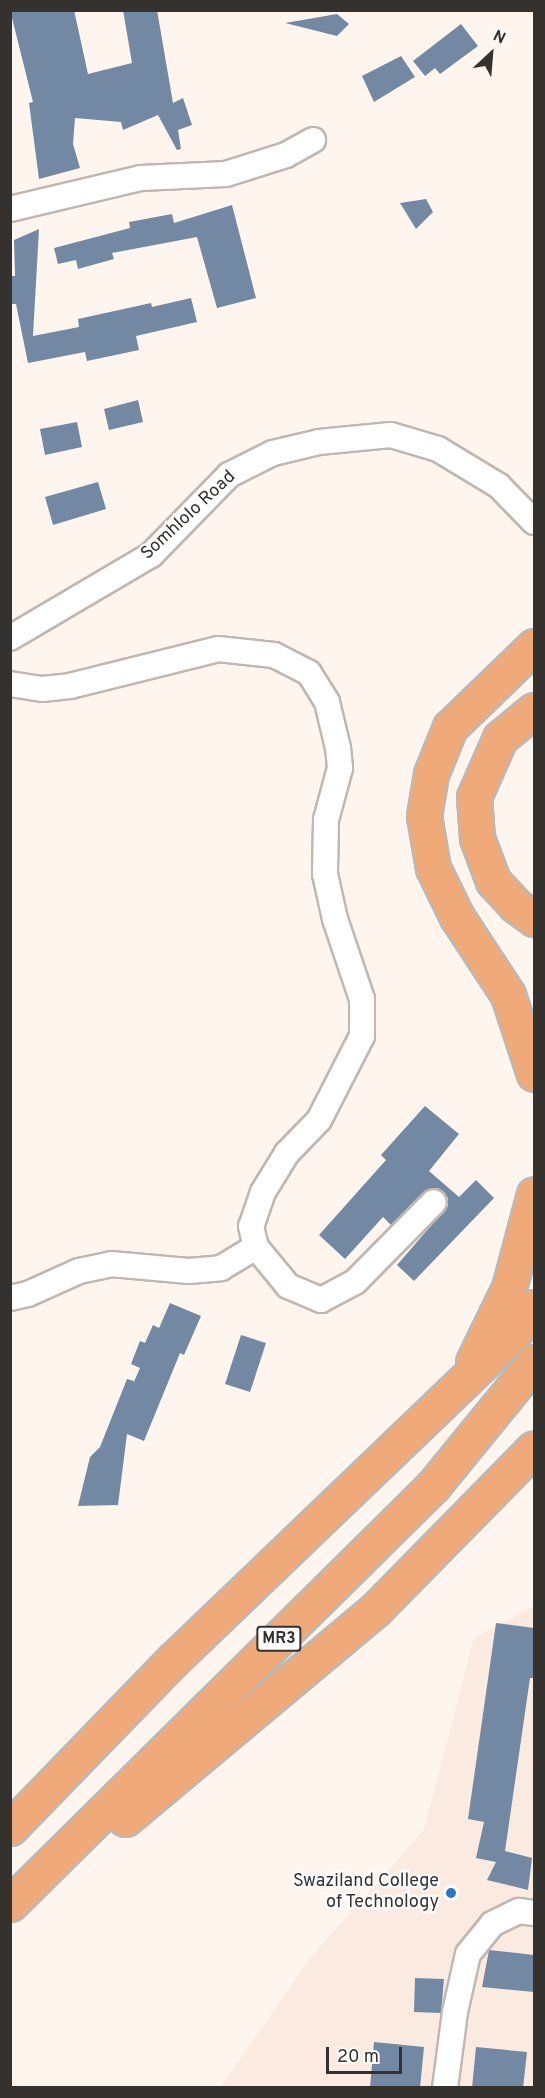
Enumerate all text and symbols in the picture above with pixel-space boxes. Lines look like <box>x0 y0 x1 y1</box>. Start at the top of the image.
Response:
north arrow <box>461 24 521 84</box>
text: N <box>489 26 508 49</box>
street label: Somhlolo Road <box>137 467 241 565</box>
road number: MR3 <box>255 1626 303 1652</box>
place label: Swaziland College of Technology <box>293 1872 439 1914</box>
marker: Swaziland College of Technology <box>444 1886 458 1900</box>
scale bar <box>329 2035 406 2073</box>
text: 20 m <box>337 2046 379 2069</box>

